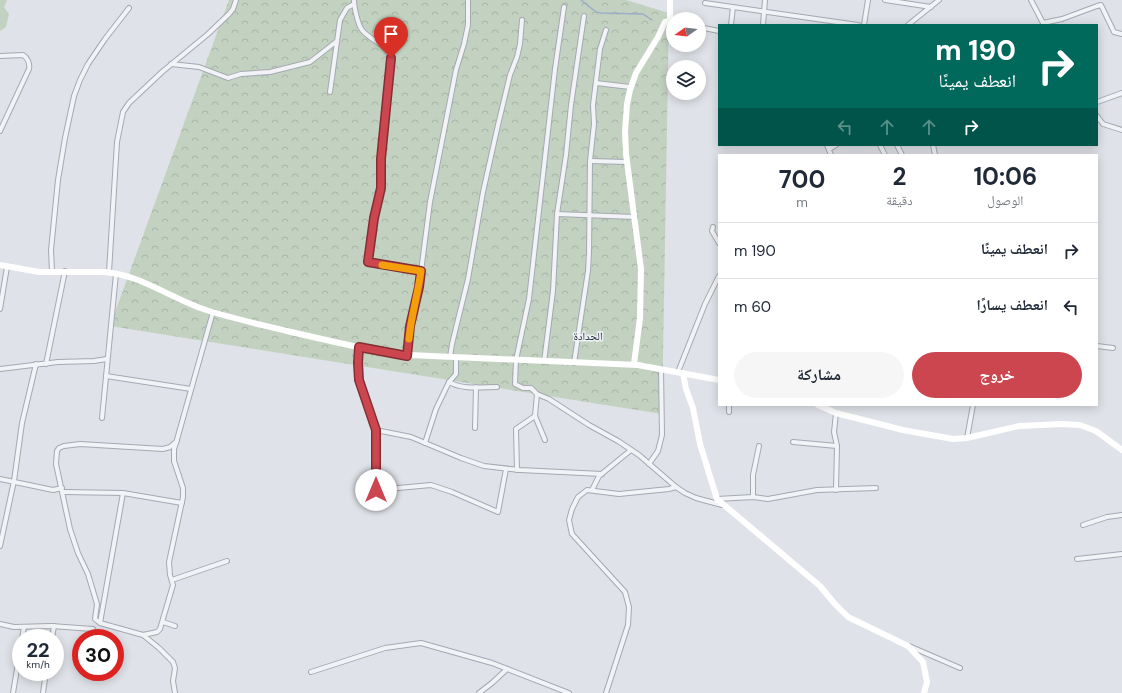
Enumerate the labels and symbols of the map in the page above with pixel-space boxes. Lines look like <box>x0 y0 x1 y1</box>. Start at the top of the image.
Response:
north arrow <box>666 12 706 52</box>
pin <box>374 17 408 58</box>
district label: الحدادة <box>573 329 603 343</box>
position arrow <box>355 469 397 511</box>
speed limit sign: 30 <box>72 629 124 681</box>

